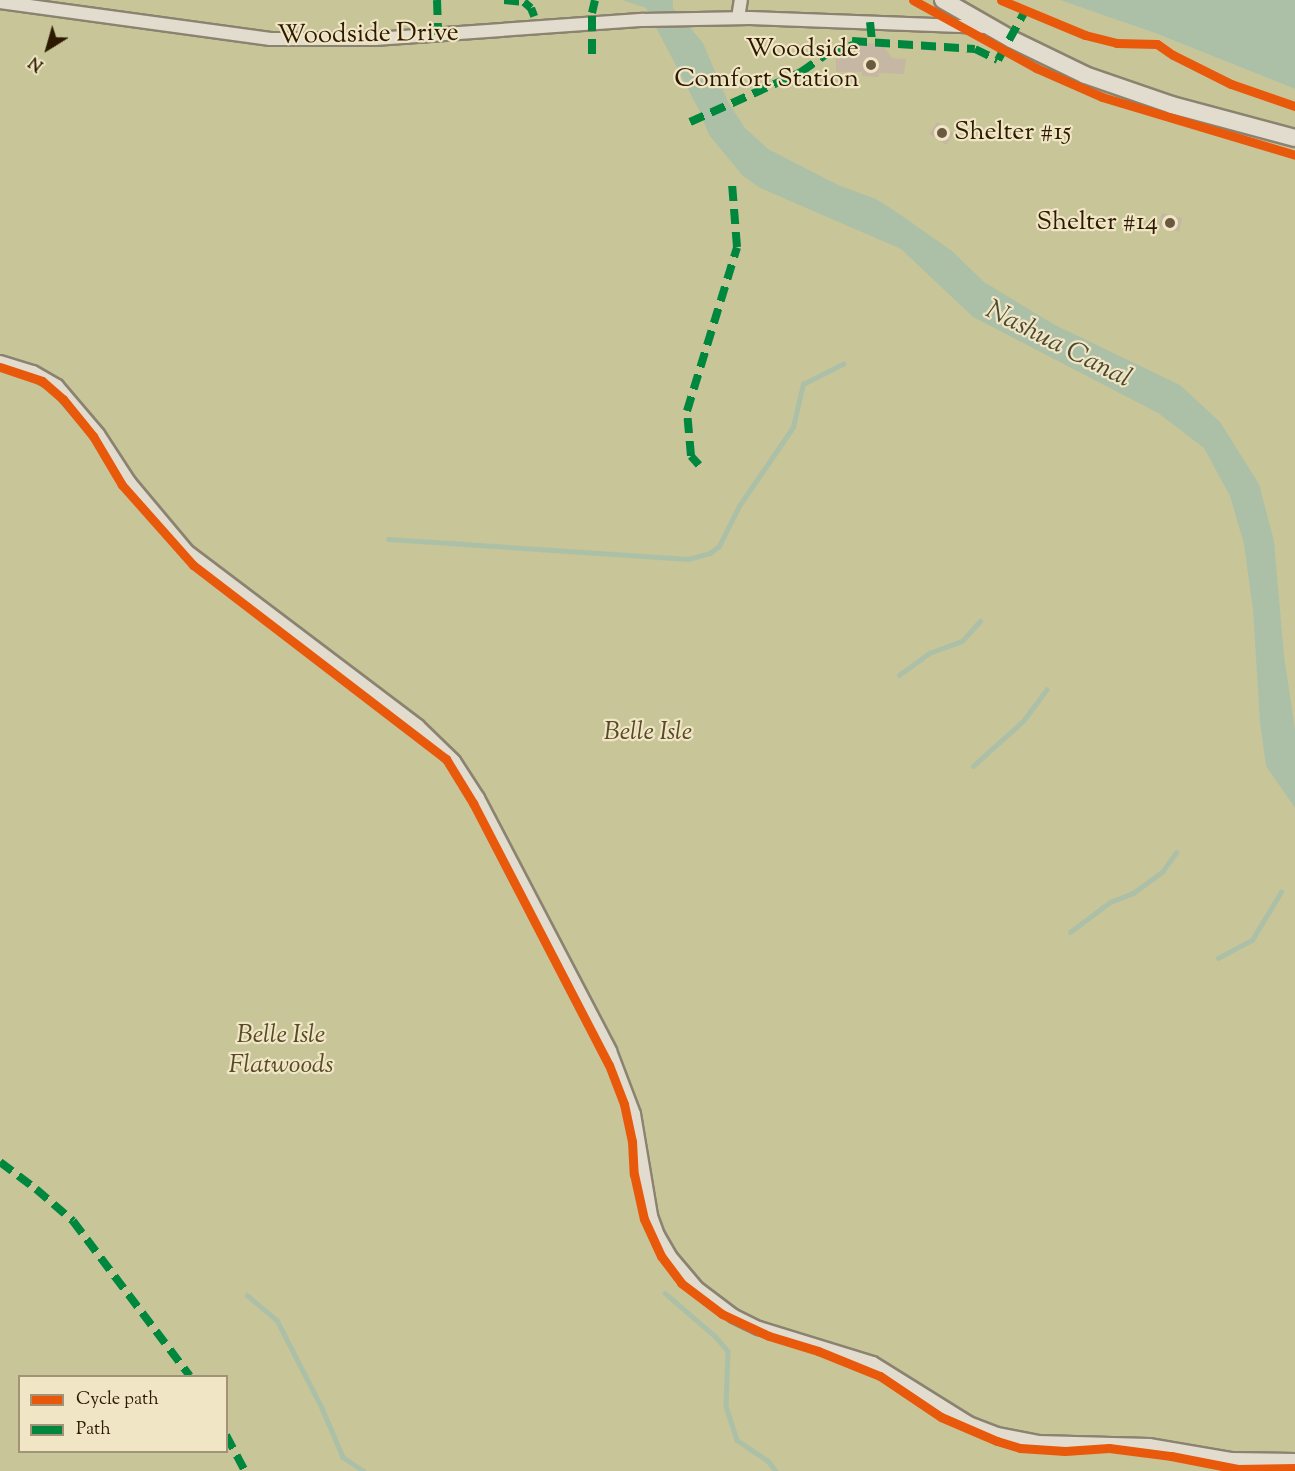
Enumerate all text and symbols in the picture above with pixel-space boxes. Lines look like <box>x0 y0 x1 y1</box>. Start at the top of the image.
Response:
north arrow <box>18 18 78 78</box>
street label: Woodside Drive <box>277 18 459 52</box>
place label: Woodside Comfort Station <box>674 34 859 96</box>
text: N <box>25 50 49 76</box>
marker: Woodside Comfort Station <box>864 58 878 72</box>
place label: Shelter #15 <box>954 117 1071 149</box>
marker: Shelter #15 <box>935 126 949 140</box>
place label: Shelter #14 <box>1036 207 1158 239</box>
marker: Shelter #14 <box>1163 216 1177 230</box>
water label: Nashua Canal <box>980 294 1136 396</box>
park label: Belle Isle <box>604 717 692 749</box>
park label: Belle Isle Flatwoods <box>228 1020 334 1082</box>
legend <box>18 1375 228 1453</box>
text: Cycle path <box>76 1387 159 1413</box>
text: Path <box>76 1417 111 1443</box>

